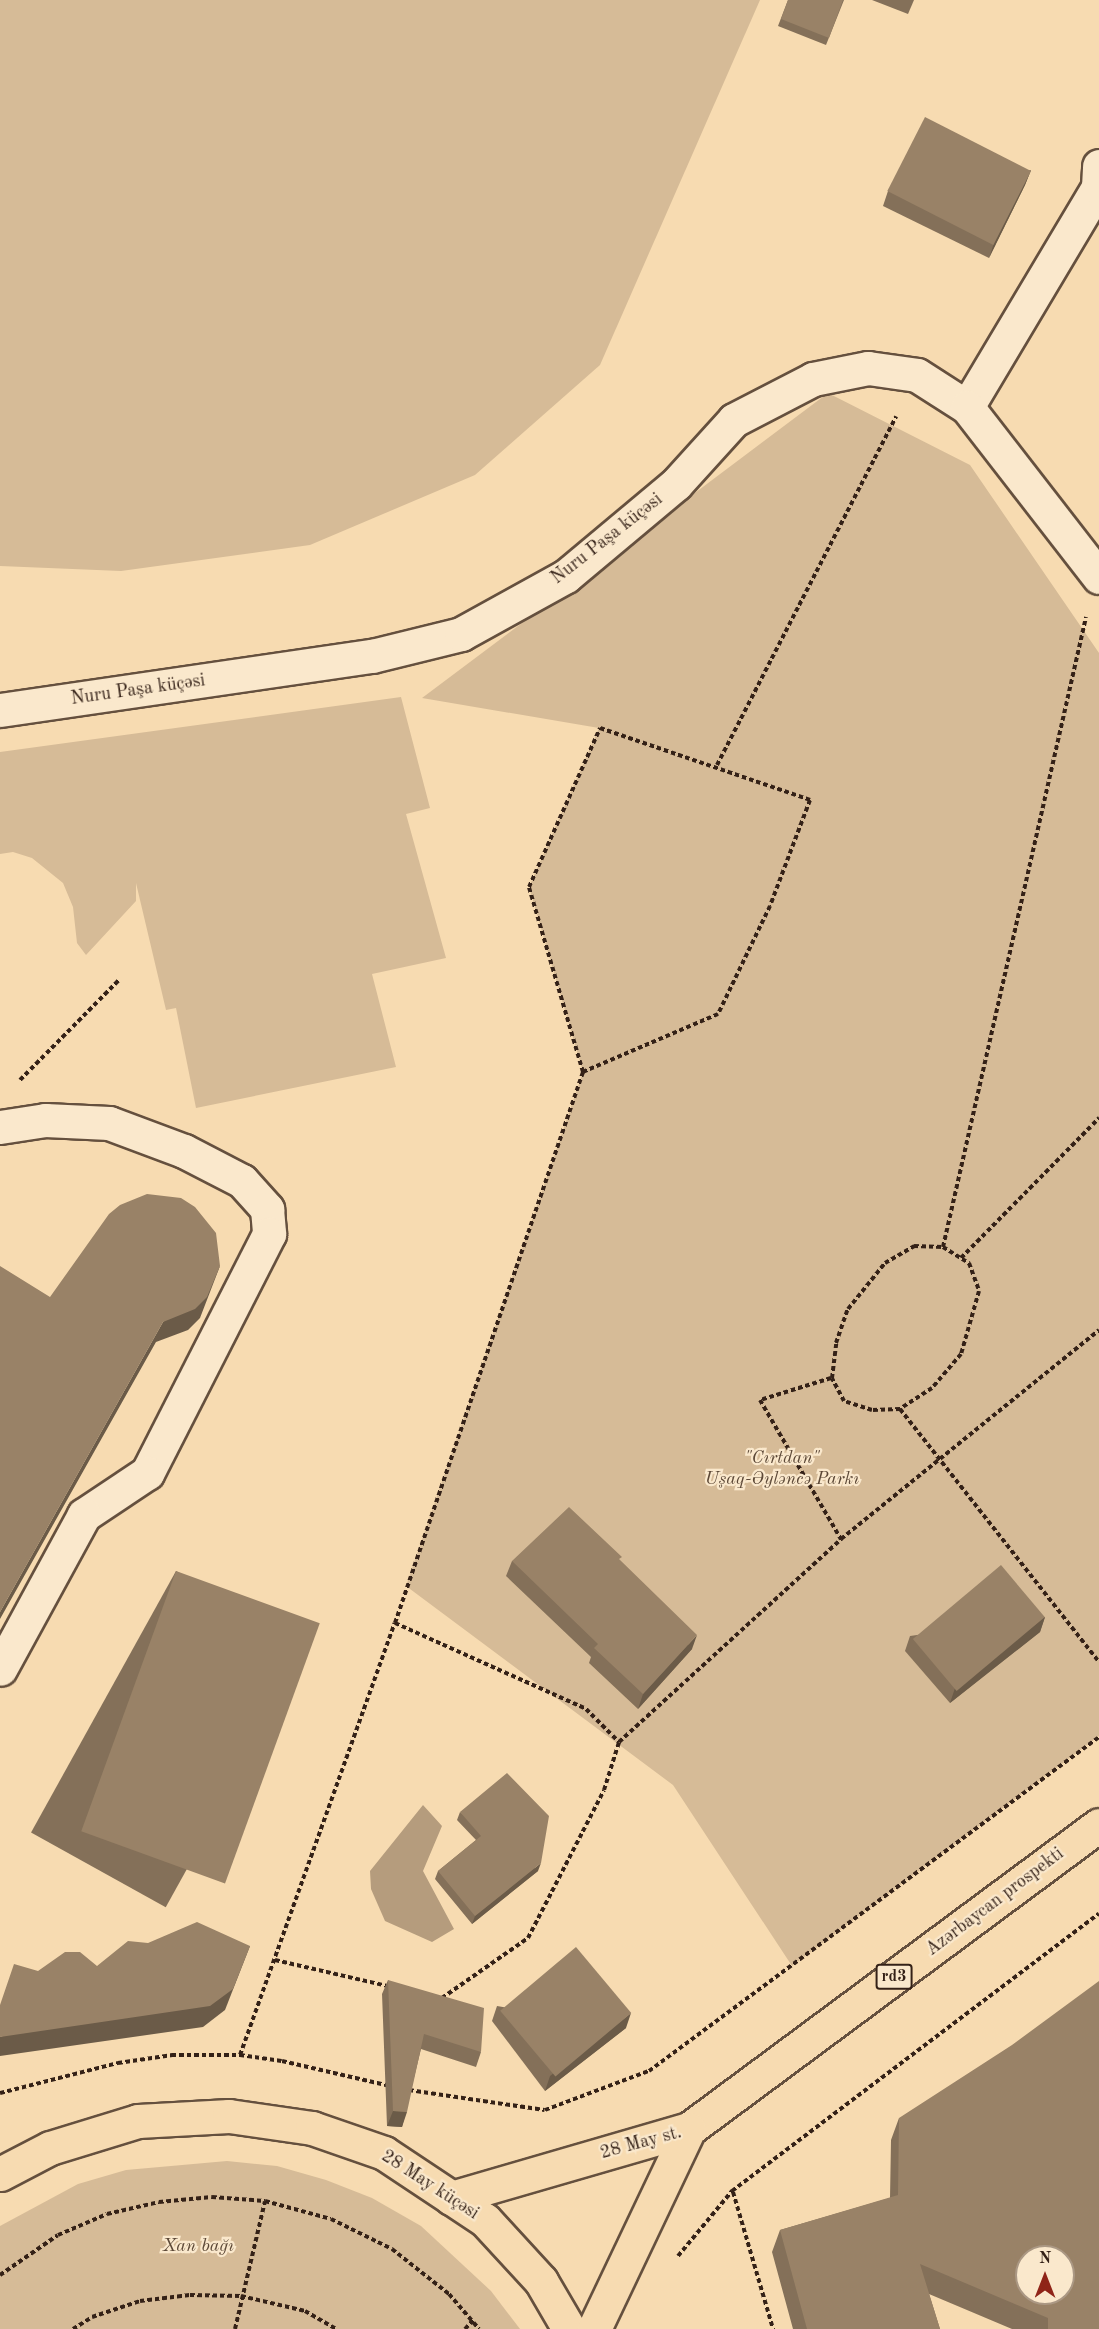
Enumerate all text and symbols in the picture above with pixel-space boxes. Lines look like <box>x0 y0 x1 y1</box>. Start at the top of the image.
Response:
street label: Nuru Paşa küçəsi <box>547 489 667 589</box>
street label: Nuru Paşa küçəsi <box>69 670 207 710</box>
park label: "Cırtdan" Uşaq-Əyləncə Parkı <box>705 1448 859 1490</box>
street label: Azərbaycan prospekti <box>922 1843 1068 1961</box>
road number: rd3 <box>874 1964 914 1990</box>
street label: 28 May st. <box>598 2122 684 2164</box>
street label: 28 May küçəsi <box>377 2145 483 2225</box>
park label: Xan bağı <box>162 2235 234 2257</box>
north arrow <box>1015 2245 1075 2305</box>
text: N <box>1039 2251 1051 2267</box>

